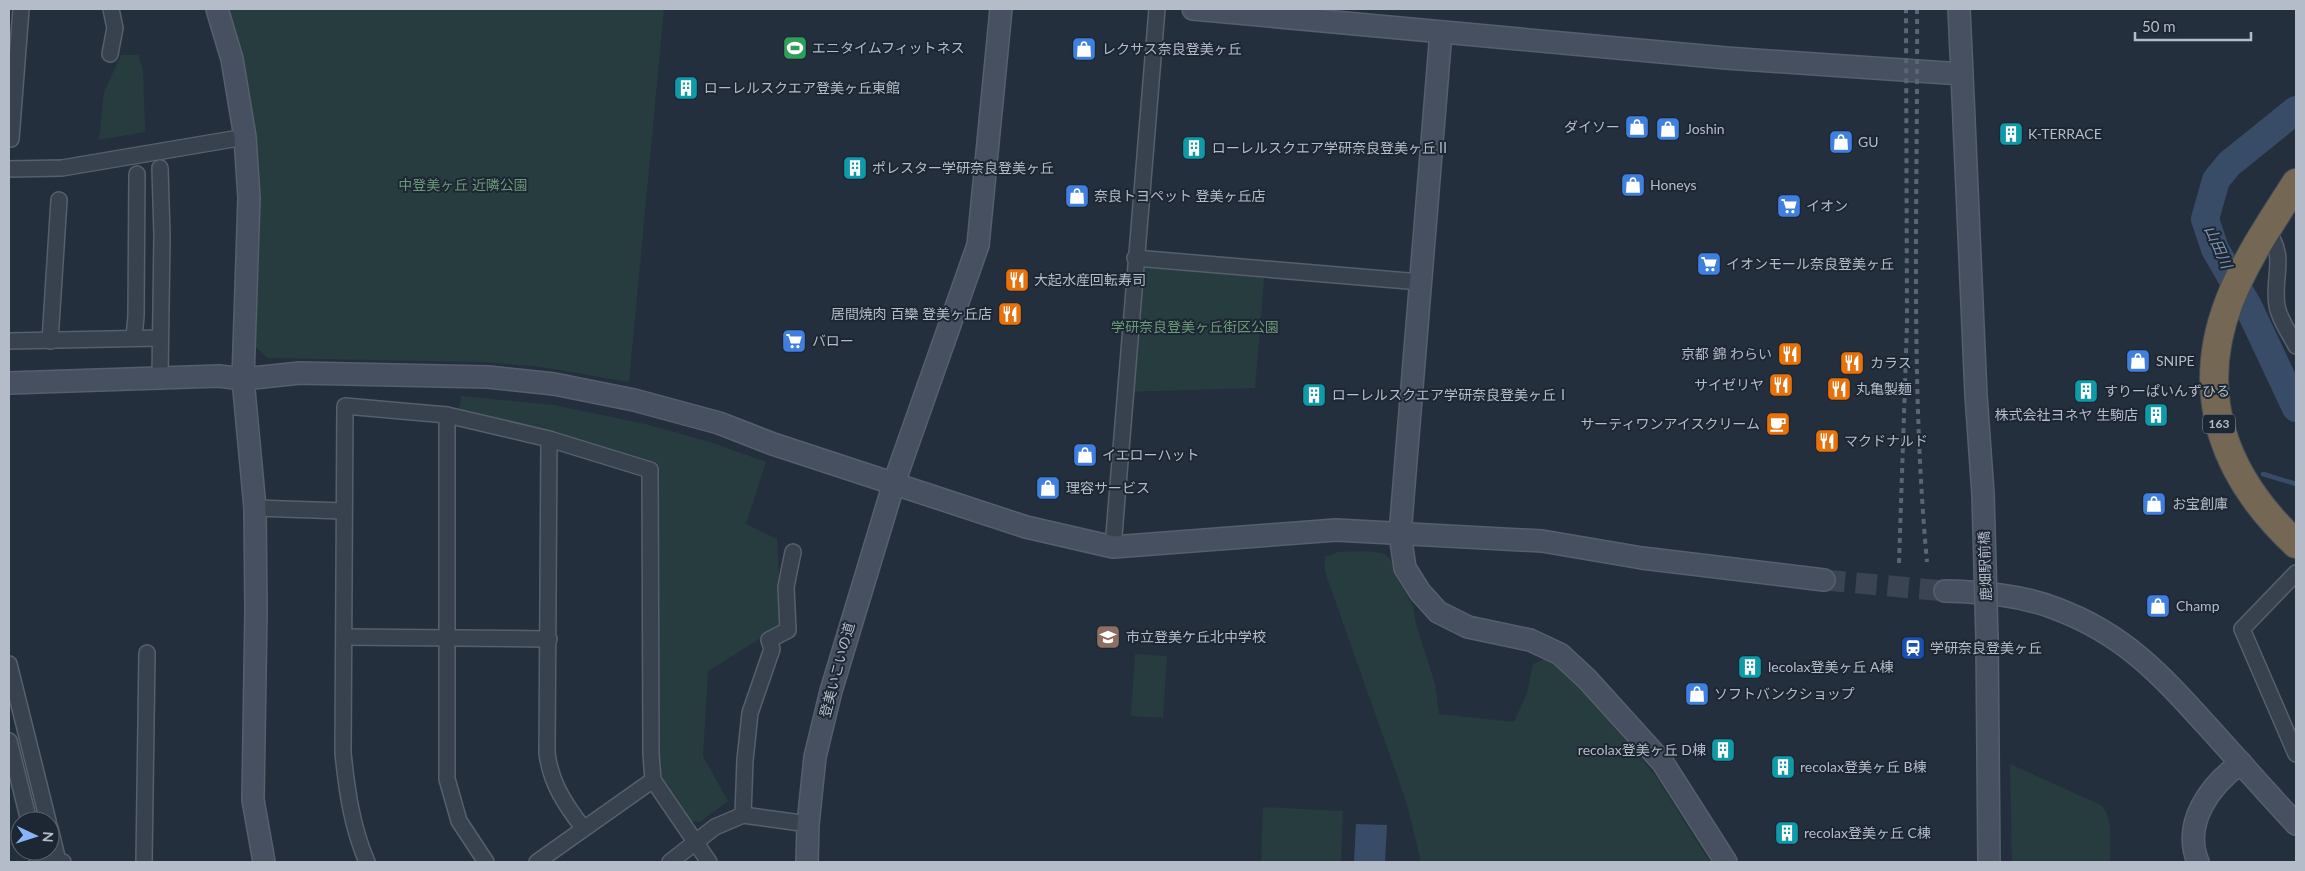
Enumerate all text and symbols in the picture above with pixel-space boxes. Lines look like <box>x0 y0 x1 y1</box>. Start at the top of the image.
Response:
scale bar <box>2135 10 2251 42</box>
text: 50 m <box>2142 17 2176 35</box>
sports icon: エニタイムフィットネス <box>782 35 808 61</box>
shop icon: レクサス奈良登美ヶ丘 <box>1071 36 1097 62</box>
place label: エニタイムフィットネス <box>812 39 965 56</box>
place label: レクサス奈良登美ヶ丘 <box>1102 40 1242 57</box>
building icon: ローレルスクエア登美ヶ丘東館 <box>673 75 699 101</box>
place label: ローレルスクエア登美ヶ丘東館 <box>704 79 900 96</box>
shop icon: ダイソー <box>1624 114 1650 140</box>
shop icon: Joshin <box>1655 116 1681 142</box>
place label: ダイソー <box>1564 118 1620 135</box>
place label: Joshin <box>1686 120 1725 137</box>
building icon: K-TERRACE <box>1998 121 2024 147</box>
place label: K-TERRACE <box>2028 125 2102 142</box>
shop icon: GU <box>1828 129 1854 155</box>
place label: GU <box>1858 133 1879 150</box>
building icon: ローレルスクエア学研奈良登美ヶ丘Ⅱ <box>1181 135 1207 161</box>
place label: ローレルスクエア学研奈良登美ヶ丘Ⅱ <box>1212 139 1450 156</box>
building icon: ポレスター学研奈良登美ヶ丘 <box>842 155 868 181</box>
place label: ポレスター学研奈良登美ヶ丘 <box>872 159 1054 176</box>
shop icon: Honeys <box>1620 172 1646 198</box>
park label: 中登美ヶ丘 近隣公園 <box>398 176 528 193</box>
place label: Honeys <box>1650 176 1697 193</box>
shop icon: 奈良トヨペット 登美ヶ丘店 <box>1064 183 1090 209</box>
place label: 奈良トヨペット 登美ヶ丘店 <box>1094 187 1266 204</box>
supermarket icon: イオン <box>1776 193 1802 219</box>
place label: イオン <box>1806 197 1848 214</box>
water label: 山田川 <box>2202 222 2237 273</box>
supermarket icon: イオンモール奈良登美ヶ丘 <box>1696 251 1722 277</box>
place label: イオンモール奈良登美ヶ丘 <box>1726 255 1894 272</box>
restaurant icon: 大起水産回転寿司 <box>1004 267 1030 293</box>
place label: 大起水産回転寿司 <box>1034 271 1146 288</box>
restaurant icon: 居間焼肉 百欒 登美ヶ丘店 <box>997 301 1023 327</box>
place label: 居間焼肉 百欒 登美ヶ丘店 <box>831 305 992 322</box>
park label: 学研奈良登美ヶ丘街区公園 <box>1111 318 1279 335</box>
supermarket icon: バロー <box>781 328 807 354</box>
place label: バロー <box>812 332 854 349</box>
restaurant icon: 京都 錦 わらい <box>1777 341 1803 367</box>
place label: 京都 錦 わらい <box>1681 345 1772 362</box>
shop icon: SNIPE <box>2125 348 2151 374</box>
restaurant icon: カラス <box>1839 350 1865 376</box>
place label: SNIPE <box>2156 352 2195 369</box>
place label: カラス <box>1870 354 1912 371</box>
restaurant icon: サイゼリヤ <box>1768 372 1794 398</box>
place label: サイゼリヤ <box>1694 376 1764 393</box>
restaurant icon: 丸亀製麺 <box>1826 376 1852 402</box>
building icon: すりーぱいんずひる <box>2073 378 2099 404</box>
place label: 丸亀製麺 <box>1856 380 1912 397</box>
building icon: ローレルスクエア学研奈良登美ヶ丘Ⅰ <box>1301 382 1327 408</box>
place label: すりーぱいんずひる <box>2104 382 2230 399</box>
place label: ローレルスクエア学研奈良登美ヶ丘Ⅰ <box>1332 386 1570 403</box>
building icon: 株式会社ヨネヤ 生駒店 <box>2143 402 2169 428</box>
place label: 株式会社ヨネヤ 生駒店 <box>1994 406 2138 423</box>
cafe icon: サーティワンアイスクリーム <box>1765 411 1791 437</box>
road number: 163 <box>2203 414 2235 434</box>
place label: サーティワンアイスクリーム <box>1580 415 1760 432</box>
restaurant icon: マクドナルド <box>1814 428 1840 454</box>
place label: マクドナルド <box>1844 432 1928 449</box>
shop icon: イエローハット <box>1072 442 1098 468</box>
place label: イエローハット <box>1102 446 1200 463</box>
shop icon: 理容サービス <box>1035 475 1061 501</box>
place label: 理容サービス <box>1066 479 1150 496</box>
shop icon: お宝創庫 <box>2141 491 2167 517</box>
place label: お宝創庫 <box>2172 495 2228 512</box>
street label: 鹿畑駅前橋 <box>1975 531 1994 601</box>
shop icon: Champ <box>2145 593 2171 619</box>
place label: Champ <box>2176 597 2220 614</box>
street label: 登美いこいの道 <box>816 620 857 719</box>
school or university icon: 市立登美ケ丘北中学校 <box>1095 624 1121 650</box>
place label: 市立登美ケ丘北中学校 <box>1126 628 1266 645</box>
station icon: 学研奈良登美ヶ丘 <box>1900 635 1926 661</box>
place label: 学研奈良登美ヶ丘 <box>1930 639 2042 656</box>
building icon: lecolax登美ヶ丘 A棟 <box>1737 654 1763 680</box>
place label: lecolax登美ヶ丘 A棟 <box>1768 658 1894 675</box>
shop icon: ソフトバンクショップ <box>1684 681 1710 707</box>
place label: ソフトバンクショップ <box>1714 685 1855 702</box>
building icon: recolax登美ヶ丘 D棟 <box>1710 737 1736 763</box>
place label: recolax登美ヶ丘 D棟 <box>1578 741 1706 758</box>
building icon: recolax登美ヶ丘 B棟 <box>1770 754 1796 780</box>
place label: recolax登美ヶ丘 B棟 <box>1800 758 1927 775</box>
north arrow <box>10 811 60 861</box>
building icon: recolax登美ヶ丘 C棟 <box>1774 820 1800 846</box>
place label: recolax登美ヶ丘 C棟 <box>1804 824 1931 841</box>
text: N <box>40 831 57 843</box>

